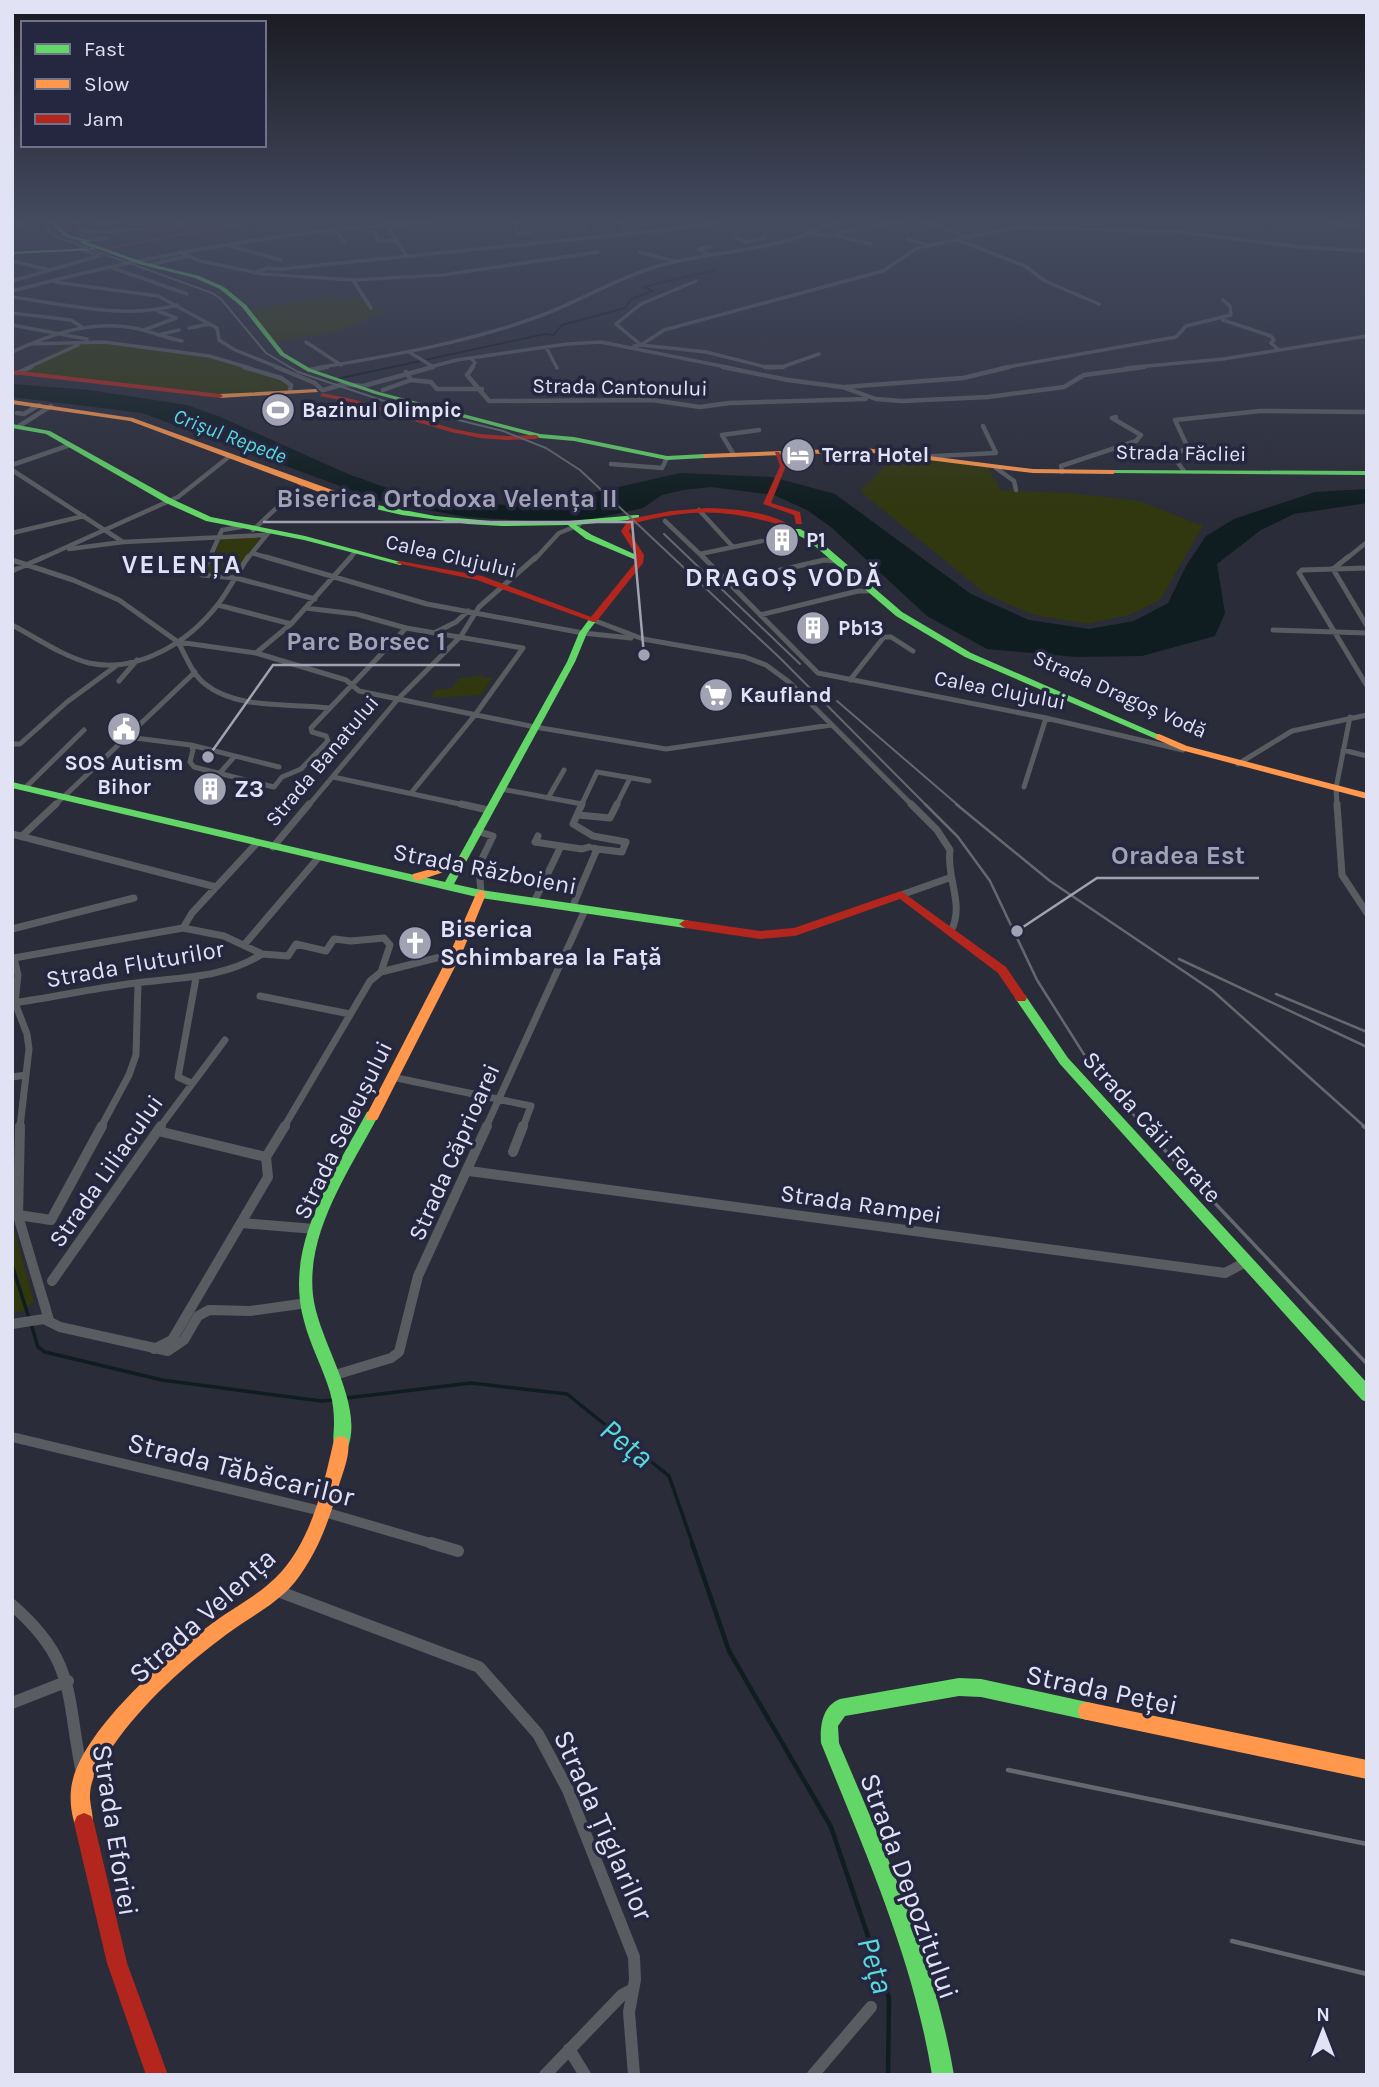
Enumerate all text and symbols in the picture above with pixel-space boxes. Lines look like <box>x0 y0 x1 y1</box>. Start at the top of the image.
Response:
legend <box>21 21 266 147</box>
text: Fast <box>84 37 125 61</box>
text: Slow <box>84 72 129 96</box>
text: Jam <box>84 107 124 131</box>
street label: Strada Cantonului <box>532 373 708 401</box>
sports icon: Bazinul Olimpic <box>259 391 297 429</box>
place label: Bazinul Olimpic <box>302 398 462 422</box>
water label: Crișul Repede <box>170 404 290 469</box>
hotel icon: Terra Hotel <box>779 436 817 474</box>
street label: Strada Făcliei <box>1115 440 1247 466</box>
place label: Terra Hotel <box>822 443 929 467</box>
callout: Biserica Ortodoxa Velența II <box>263 475 632 522</box>
text: Biserica Ortodoxa Velența II <box>276 483 618 514</box>
building icon: P1 <box>763 521 801 559</box>
place label: P1 <box>806 528 826 552</box>
street label: Calea Clujului <box>383 529 519 583</box>
district label: VELENȚA <box>122 549 242 580</box>
district label: DRAGOȘ VODĂ <box>685 562 883 593</box>
building icon: Pb13 <box>794 609 832 647</box>
place label: Pb13 <box>838 616 884 640</box>
callout: Parc Borsec 1 <box>273 618 460 665</box>
text: Parc Borsec 1 <box>286 626 446 657</box>
street label: Strada Dragoș Vodă <box>1029 645 1211 743</box>
street label: Calea Clujului <box>932 666 1068 714</box>
supermarket icon: Kaufland <box>697 676 735 714</box>
place label: Kaufland <box>740 683 832 707</box>
street label: Strada Banatului <box>260 691 384 831</box>
public building icon: SOS Autism Bihor <box>105 710 143 748</box>
place label: SOS Autism Bihor <box>65 751 183 799</box>
building icon: Z3 <box>191 770 229 808</box>
place label: Z3 <box>234 775 264 803</box>
callout: Oradea Est <box>1097 831 1259 878</box>
street label: Strada Războieni <box>391 837 579 901</box>
text: Oradea Est <box>1111 840 1245 871</box>
place label: Biserica Schimbarea la Față <box>440 915 662 971</box>
church icon: Biserica Schimbarea la Față <box>396 924 434 962</box>
street label: Strada Fluturilor <box>44 935 227 993</box>
street label: Strada Seleușului <box>288 1036 398 1224</box>
street label: Strada Căii Ferate <box>1077 1046 1227 1208</box>
street label: Strada Căprioarei <box>402 1059 506 1245</box>
street label: Strada Liliacului <box>43 1090 169 1252</box>
street label: Strada Rampei <box>779 1179 943 1229</box>
water label: Peța <box>593 1411 661 1476</box>
street label: Strada Tăbăcarilor <box>124 1425 358 1514</box>
street label: Strada Velența <box>122 1541 282 1690</box>
street label: Strada Peței <box>1023 1657 1181 1722</box>
street label: Strada Țiglarilor <box>547 1725 661 1926</box>
street label: Strada Eforiei <box>86 1742 145 1918</box>
street label: Strada Depozitului <box>853 1769 966 2004</box>
water label: Peța <box>849 1932 902 1998</box>
north arrow <box>1288 1996 1358 2066</box>
text: N <box>1316 2004 1330 2026</box>

